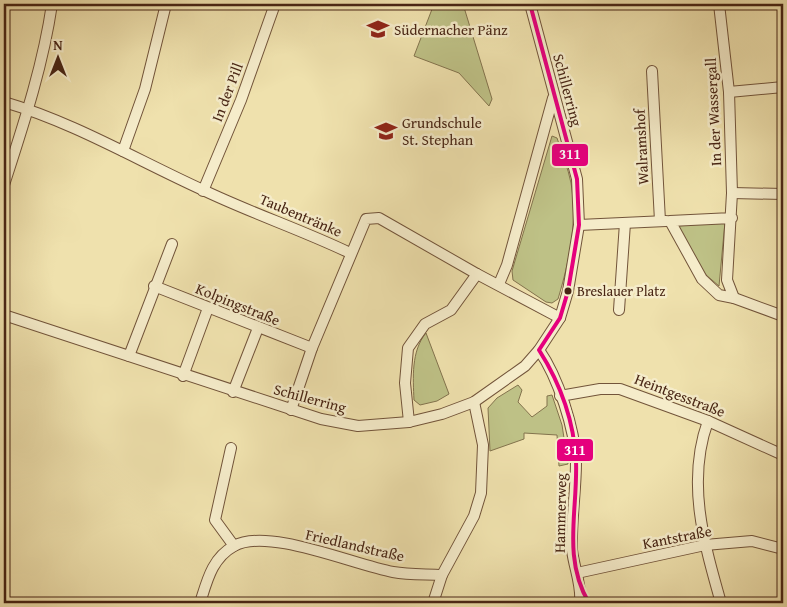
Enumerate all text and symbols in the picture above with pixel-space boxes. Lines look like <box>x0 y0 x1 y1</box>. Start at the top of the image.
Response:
school or university icon: Südernacher Pänz <box>365 16 391 42</box>
place label: Südernacher Pänz <box>394 19 508 40</box>
north arrow <box>32 32 82 82</box>
text: N <box>53 35 63 55</box>
street label: Schillerring <box>548 51 588 129</box>
street label: In der Wassergall <box>700 57 726 167</box>
street label: In der Pill <box>206 59 248 125</box>
street label: Walramshof <box>628 106 653 185</box>
place label: Grundschule St. Stephan <box>402 112 482 150</box>
school or university icon: Grundschule St. Stephan <box>373 118 399 144</box>
line badge: 311 <box>551 143 589 167</box>
text: 311 <box>559 144 581 164</box>
street label: Taubentränke <box>257 188 345 242</box>
street label: Kolpingstraße <box>193 278 283 330</box>
place label: Breslauer Platz <box>577 281 665 301</box>
marker: Breslauer Platz <box>563 286 573 296</box>
street label: Heintgesstraße <box>632 368 728 422</box>
street label: Schillerring <box>271 378 349 418</box>
line badge: 311 <box>556 438 594 462</box>
text: 311 <box>564 440 586 460</box>
street label: Hammerweg <box>549 472 571 553</box>
street label: Kantstraße <box>641 520 713 554</box>
street label: Friedlandstraße <box>304 523 406 567</box>

